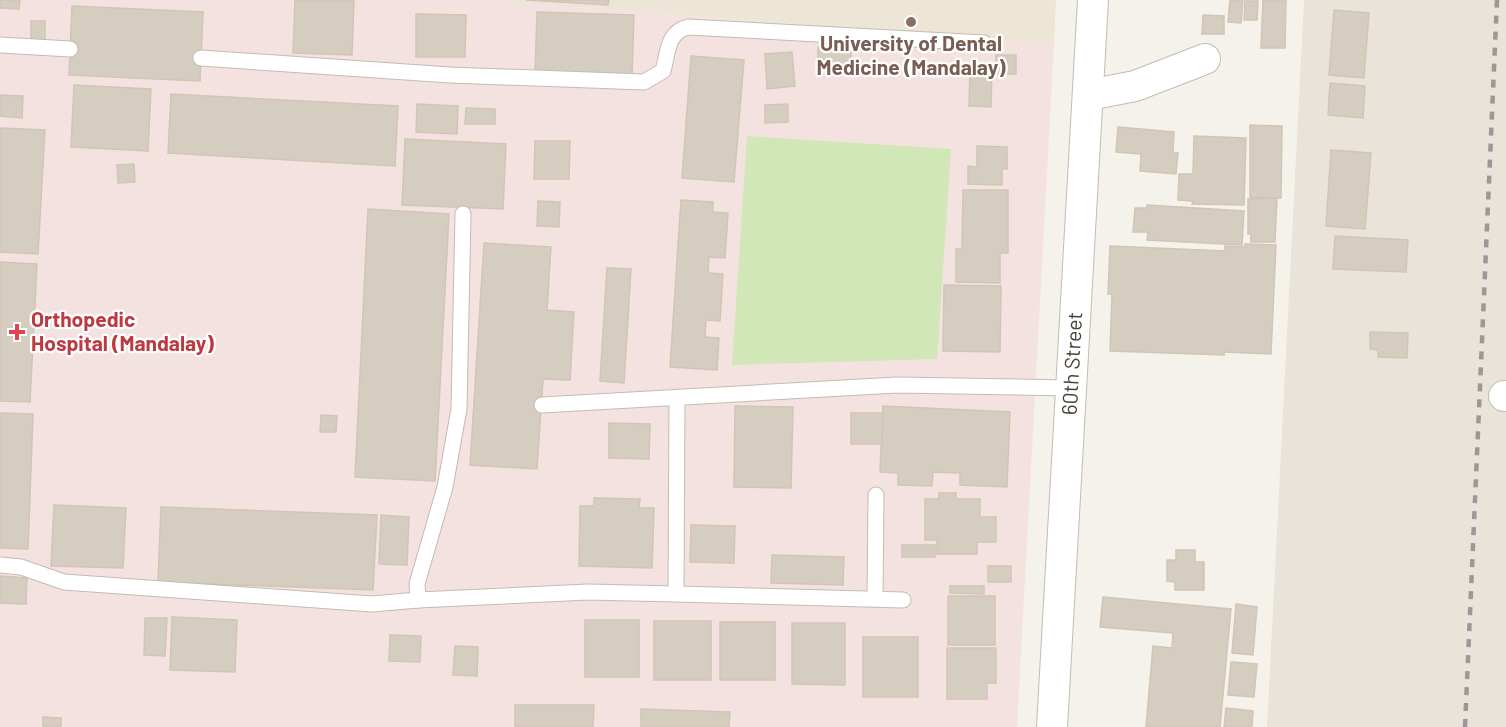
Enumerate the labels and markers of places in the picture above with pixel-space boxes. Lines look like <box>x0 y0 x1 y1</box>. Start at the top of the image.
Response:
marker: University of Dental Medicine (Mandalay) <box>904 15 918 29</box>
place label: University of Dental Medicine (Mandalay) <box>816 30 1006 79</box>
place label: Orthopedic Hospital (Mandalay) <box>31 306 214 355</box>
marker: Orthopedic Hospital (Mandalay) <box>8 323 26 341</box>

